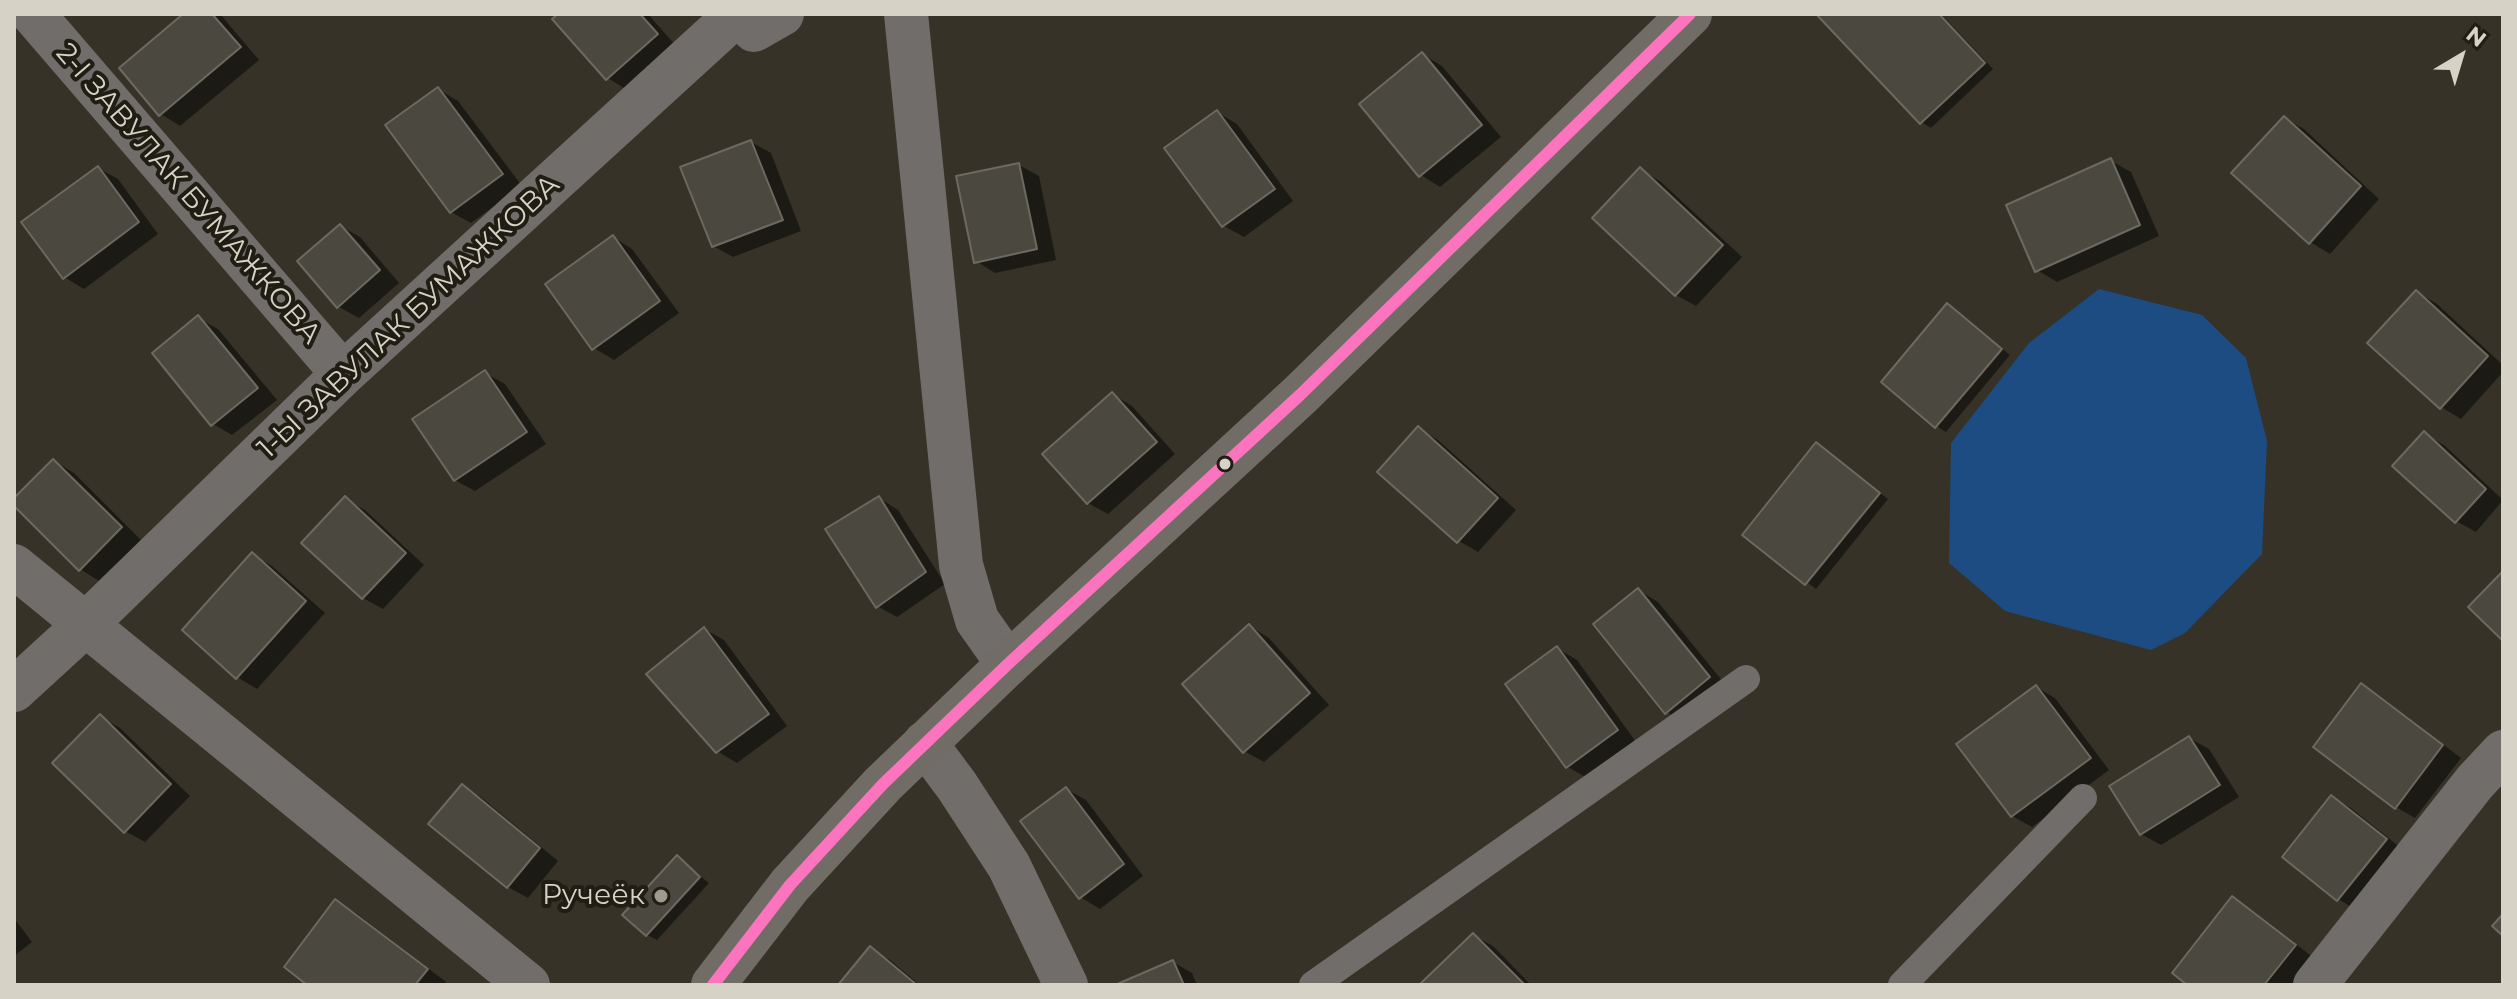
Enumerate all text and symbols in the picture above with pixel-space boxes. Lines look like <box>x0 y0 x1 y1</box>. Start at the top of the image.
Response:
north arrow <box>2421 16 2501 96</box>
text: N <box>2461 21 2491 53</box>
street label: 2-І ЗАВУЛАК БУМАЖКОВА <box>48 37 328 351</box>
street label: 1-Ы ЗАВУЛАК БУМАЖКОВА <box>251 168 567 466</box>
unlabelled marker <box>1217 456 1233 472</box>
place label: Ручеёк <box>542 879 645 913</box>
marker: Ручеёк <box>652 887 670 905</box>

